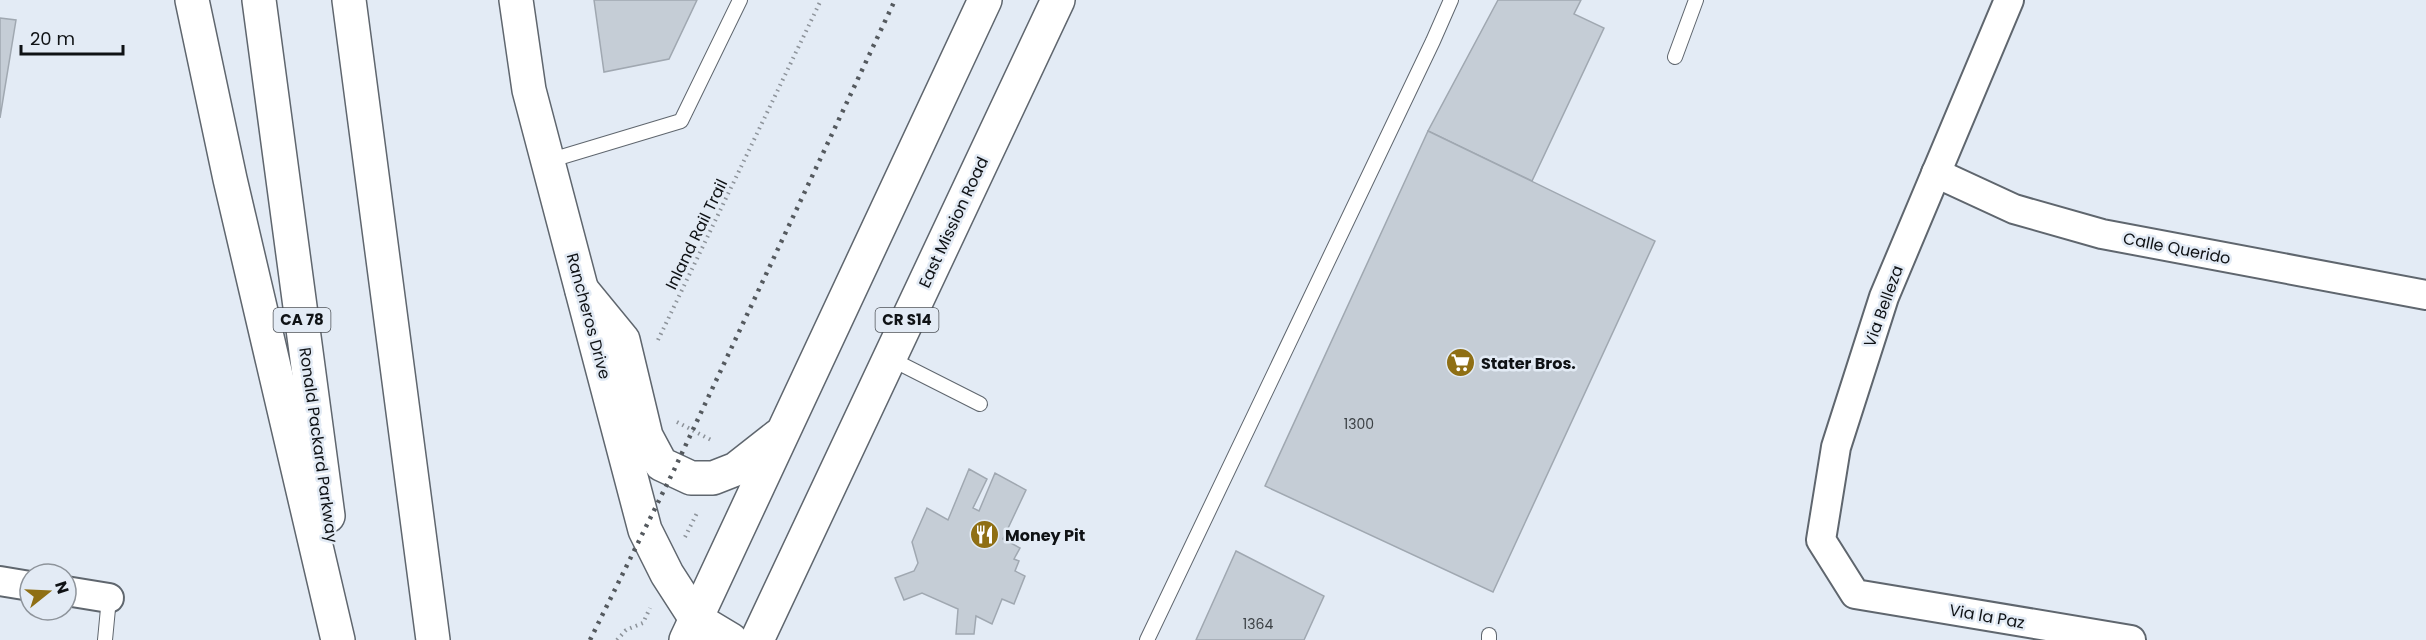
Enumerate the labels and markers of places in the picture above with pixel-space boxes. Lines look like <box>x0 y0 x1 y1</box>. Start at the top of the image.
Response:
supermarket icon: Stater Bros. <box>1444 347 1476 379</box>
place label: Stater Bros. <box>1481 352 1576 375</box>
restaurant icon: Money Pit <box>968 519 1000 551</box>
place label: Money Pit <box>1005 524 1085 547</box>

